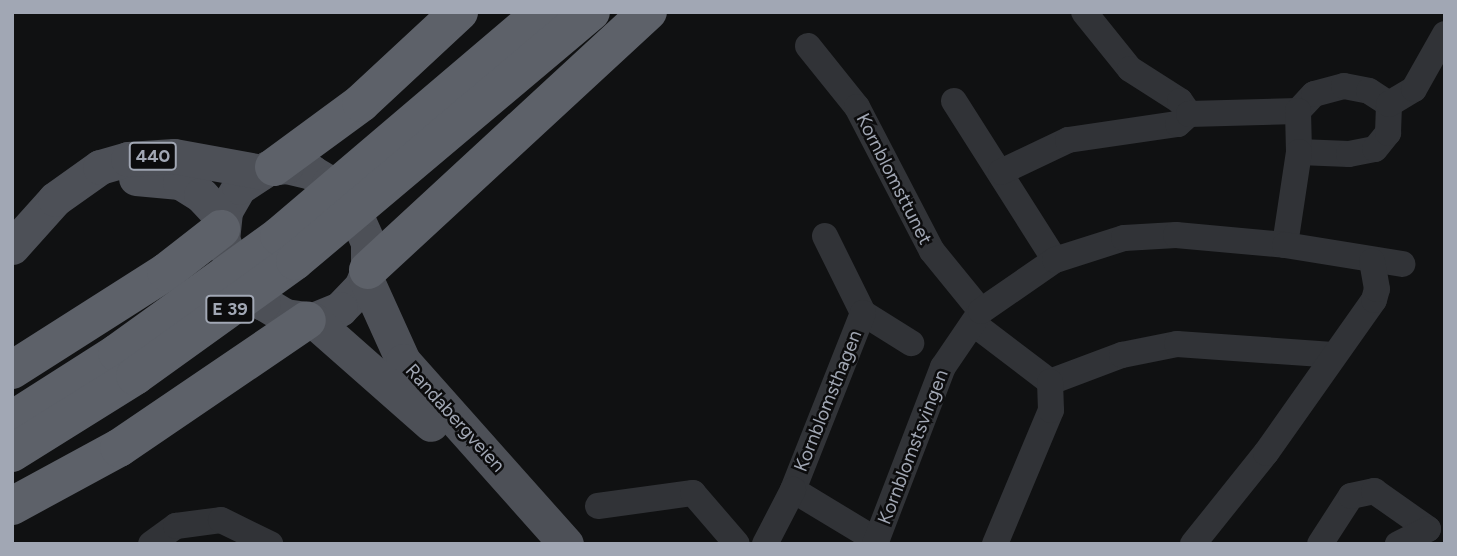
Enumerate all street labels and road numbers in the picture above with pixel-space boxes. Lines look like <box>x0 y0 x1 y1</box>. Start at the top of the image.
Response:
street label: Kornblomsttunet <box>851 110 937 248</box>
road number: 440 <box>128 141 178 170</box>
road number: E 39 <box>204 295 256 324</box>
street label: Kornblomsthagen <box>789 327 867 475</box>
street label: Randabergveien <box>401 359 509 477</box>
street label: Kornblomstsvingen <box>873 366 953 528</box>

